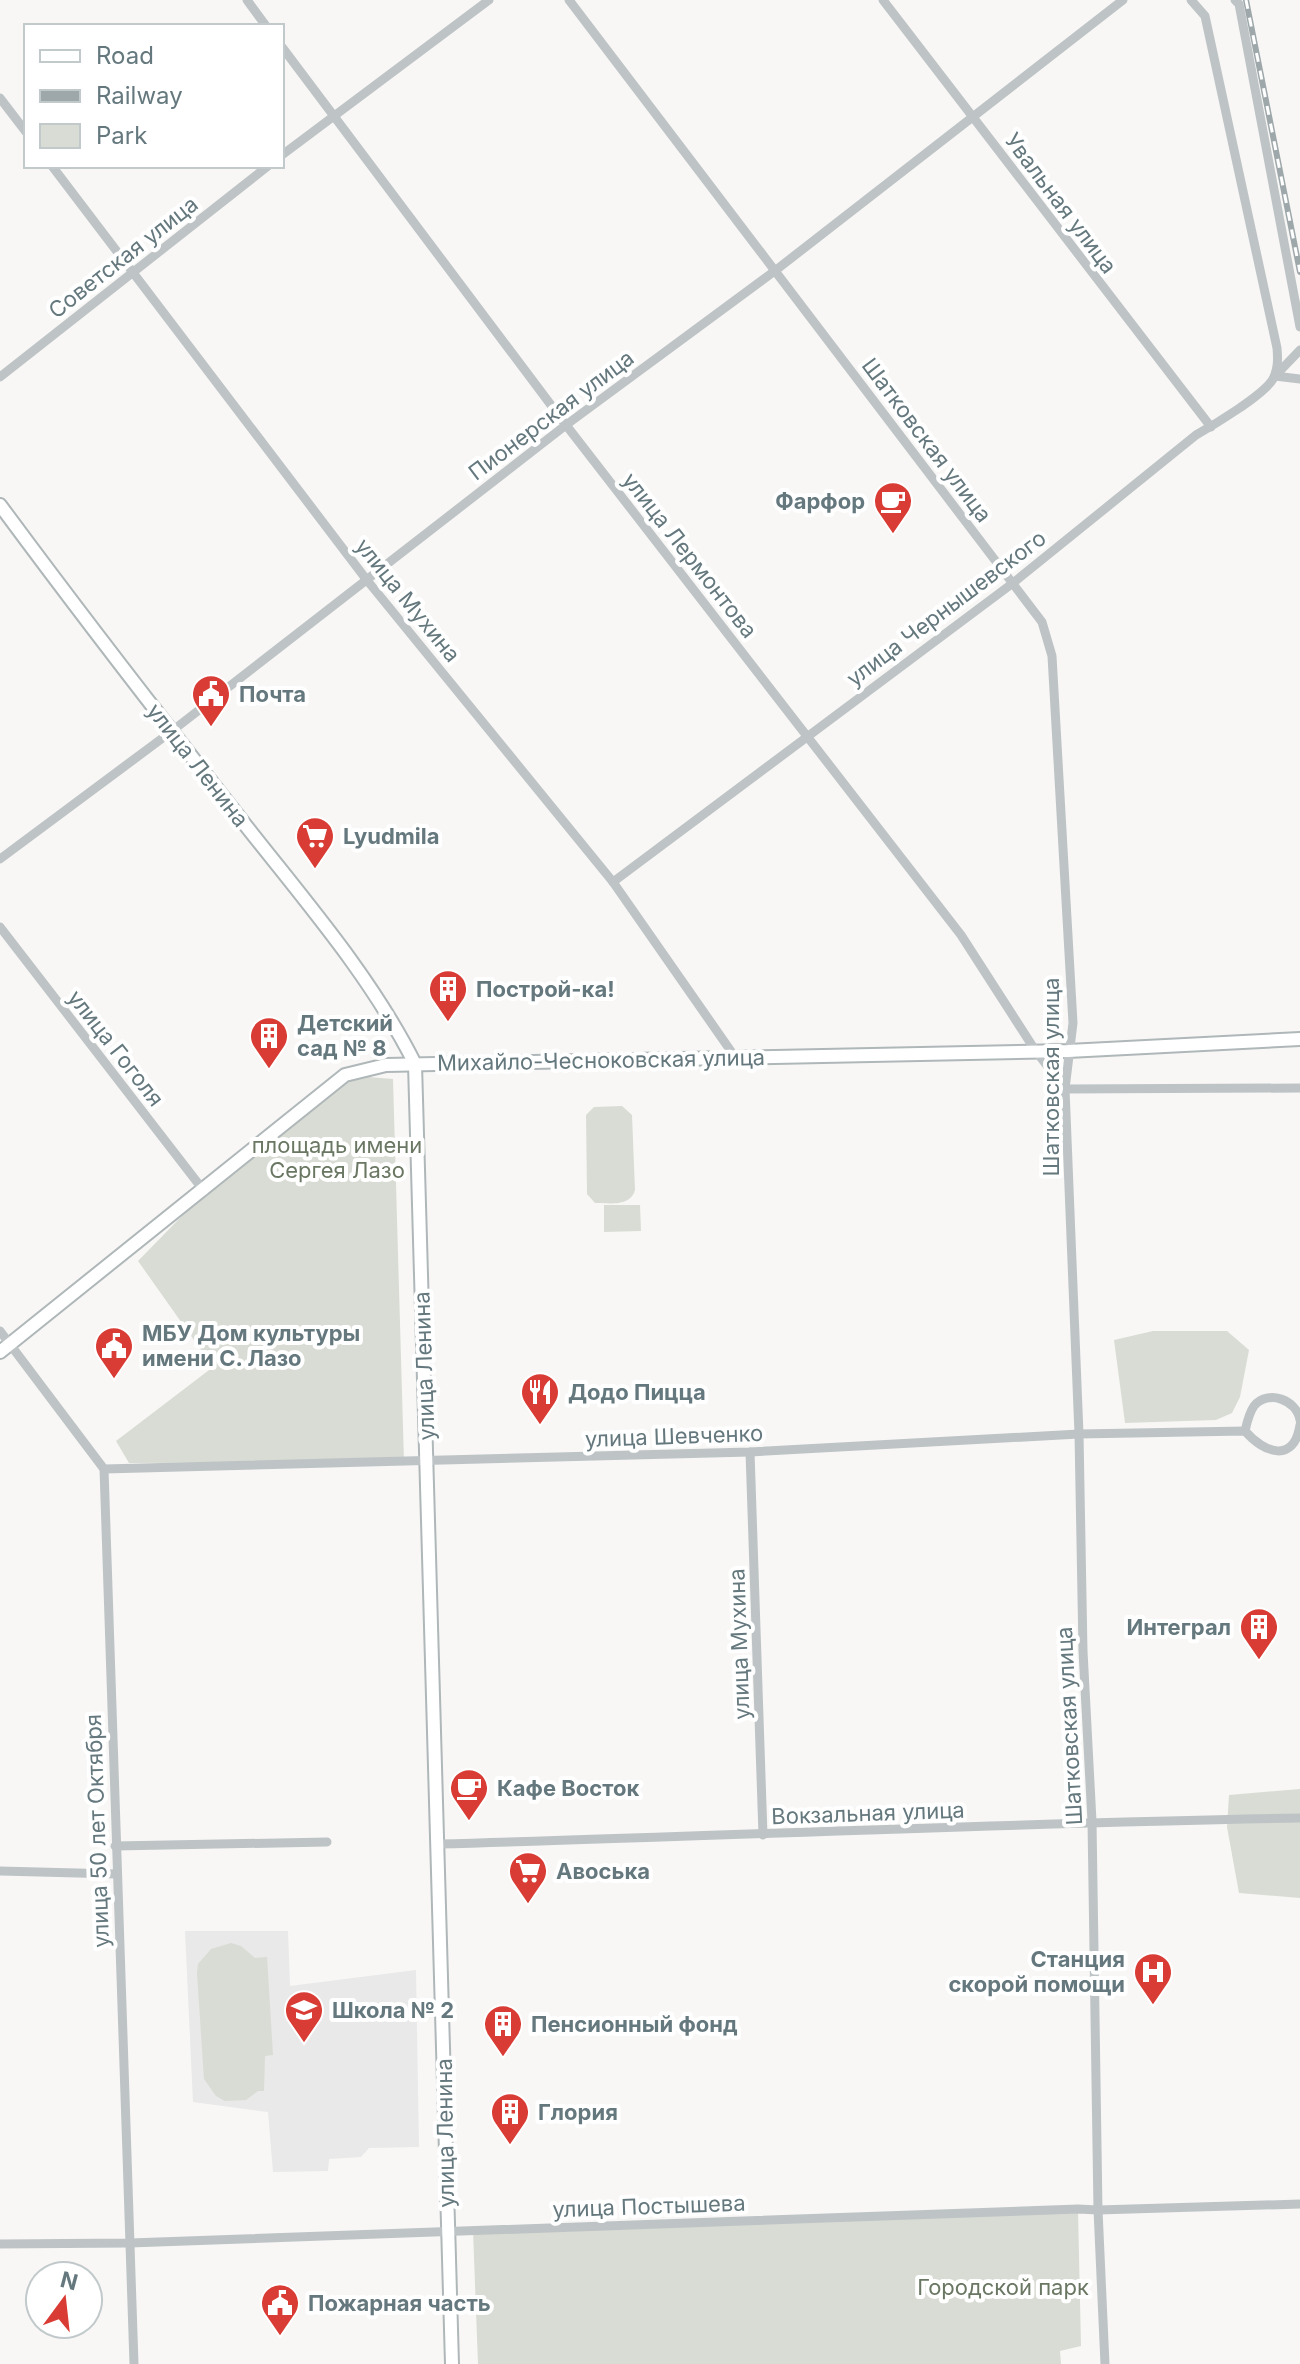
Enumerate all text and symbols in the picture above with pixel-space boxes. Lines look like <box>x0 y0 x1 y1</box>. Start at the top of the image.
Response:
legend <box>24 24 284 168</box>
text: Road <box>96 41 154 70</box>
text: Railway <box>96 81 183 110</box>
text: Park <box>96 121 147 150</box>
street label: Увальная улица <box>1000 128 1122 278</box>
street label: Советская улица <box>43 191 203 323</box>
street label: Пионерская улица <box>463 345 639 485</box>
street label: Шатковская улица <box>857 353 997 527</box>
street label: улица Лермонтова <box>617 467 763 643</box>
cafe icon: Фарфор <box>872 480 914 535</box>
place label: Фарфор <box>775 488 865 514</box>
street label: улица Чернышевского <box>841 525 1051 691</box>
street label: улица Мухина <box>350 533 466 667</box>
public building icon: Почта <box>190 673 232 728</box>
place label: Почта <box>239 681 306 707</box>
street label: улица Ленина <box>142 698 254 832</box>
supermarket icon: Lyudmila <box>294 815 336 870</box>
place label: Lyudmila <box>343 823 440 849</box>
building icon: Построй-ка! <box>427 968 469 1023</box>
place label: Построй-ка! <box>476 976 615 1002</box>
street label: Шатковская улица <box>1038 978 1064 1176</box>
street label: улица Гоголя <box>63 985 169 1111</box>
place label: Детский сад № 8 <box>297 1010 393 1061</box>
building icon: Детский сад № 8 <box>248 1015 290 1070</box>
street label: Михайло-Чесноковская улица <box>437 1044 765 1076</box>
park label: площадь имени Сергея Лазо <box>252 1132 422 1183</box>
street label: улица Ленина <box>408 1291 440 1441</box>
place label: МБУ Дом культуры имени С. Лазо <box>142 1320 360 1371</box>
public building icon: МБУ Дом культуры имени С. Лазо <box>93 1325 135 1380</box>
restaurant icon: Додо Пицца <box>519 1371 561 1426</box>
place label: Додо Пицца <box>568 1379 706 1405</box>
street label: улица Шевченко <box>584 1420 764 1452</box>
street label: улица Мухина <box>723 1568 755 1720</box>
building icon: Интеграл <box>1238 1606 1280 1661</box>
place label: Интеграл <box>1126 1614 1231 1640</box>
street label: Шатковская улица <box>1051 1626 1087 1826</box>
street label: улица 50 лет Октября <box>80 1714 114 1948</box>
cafe icon: Кафе Восток <box>448 1767 490 1822</box>
place label: Кафе Восток <box>497 1775 639 1801</box>
street label: Вокзальная улица <box>771 1797 965 1829</box>
supermarket icon: Авоська <box>507 1850 549 1905</box>
place label: Авоська <box>556 1858 650 1884</box>
place label: Станция скорой помощи <box>948 1946 1125 1997</box>
hospital icon: Станция скорой помощи <box>1132 1951 1174 2006</box>
school or university icon: Школа № 2 <box>283 1989 325 2044</box>
place label: Школа № 2 <box>332 1997 454 2023</box>
building icon: Пенсионный фонд <box>482 2003 524 2058</box>
place label: Пенсионный фонд <box>531 2011 738 2037</box>
street label: улица Ленина <box>431 2058 459 2208</box>
building icon: Глория <box>489 2091 531 2146</box>
place label: Глория <box>538 2099 618 2125</box>
street label: улица Постышева <box>552 2190 746 2222</box>
north arrow <box>24 2260 104 2340</box>
text: N <box>58 2266 81 2295</box>
park label: Городской парк <box>917 2274 1089 2300</box>
public building icon: Пожарная часть <box>259 2282 301 2337</box>
place label: Пожарная часть <box>308 2290 491 2316</box>

